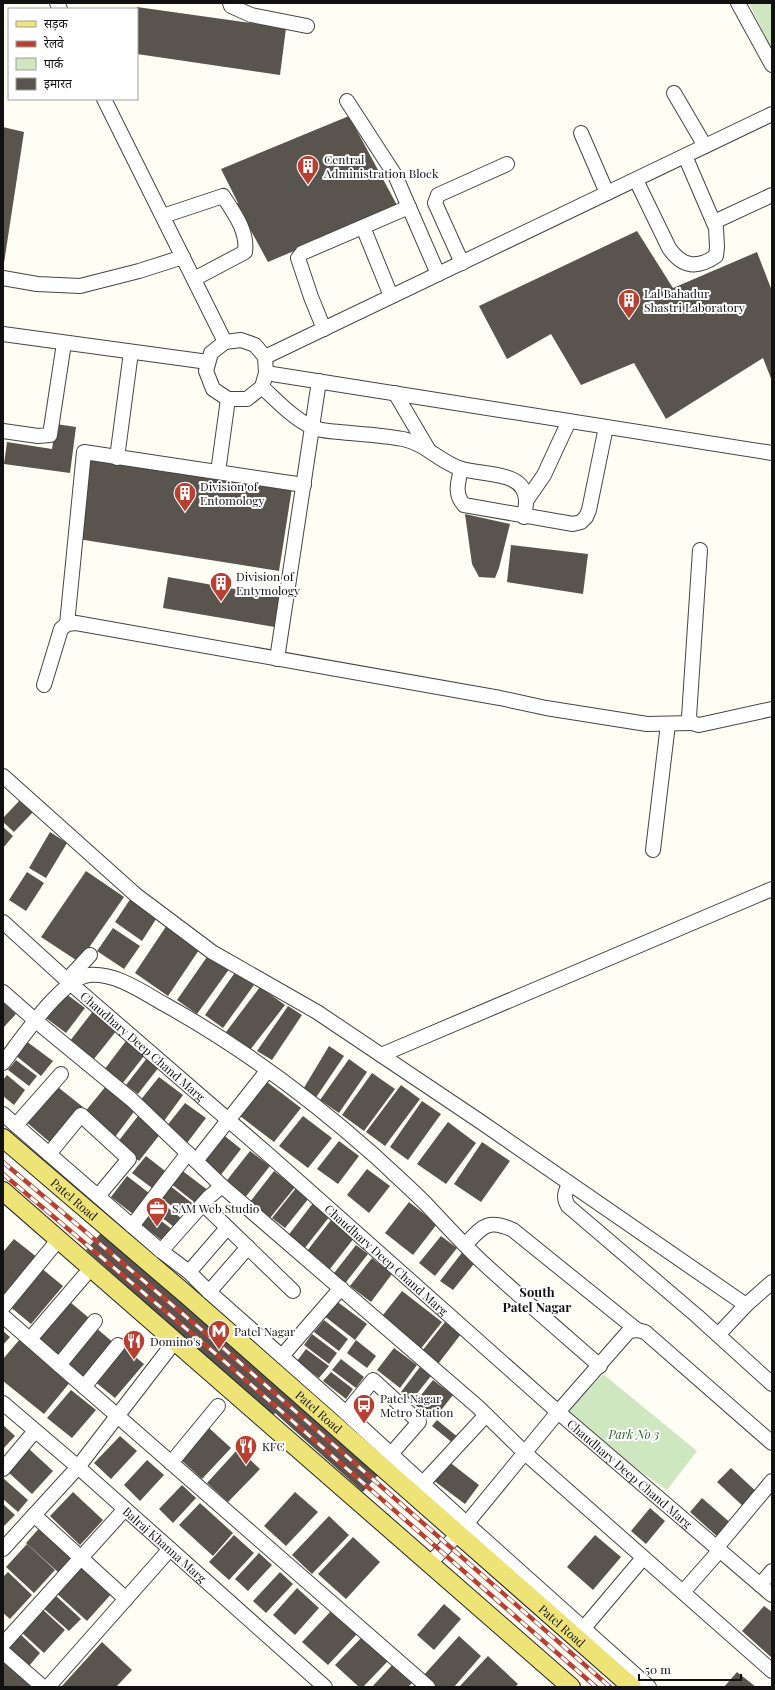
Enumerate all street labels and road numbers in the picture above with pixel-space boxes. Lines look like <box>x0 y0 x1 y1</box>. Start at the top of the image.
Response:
street label: Chaudhary Deep Chand Marg <box>77 988 209 1105</box>
street label: Patel Road <box>48 1174 101 1224</box>
street label: Chaudhary Deep Chand Marg <box>322 1201 452 1319</box>
street label: Patel Road <box>292 1387 346 1436</box>
street label: Chaudhary Deep Chand Marg <box>564 1415 696 1532</box>
street label: Balraj Khanna Marg <box>120 1503 211 1586</box>
street label: Patel Road <box>536 1601 589 1650</box>

